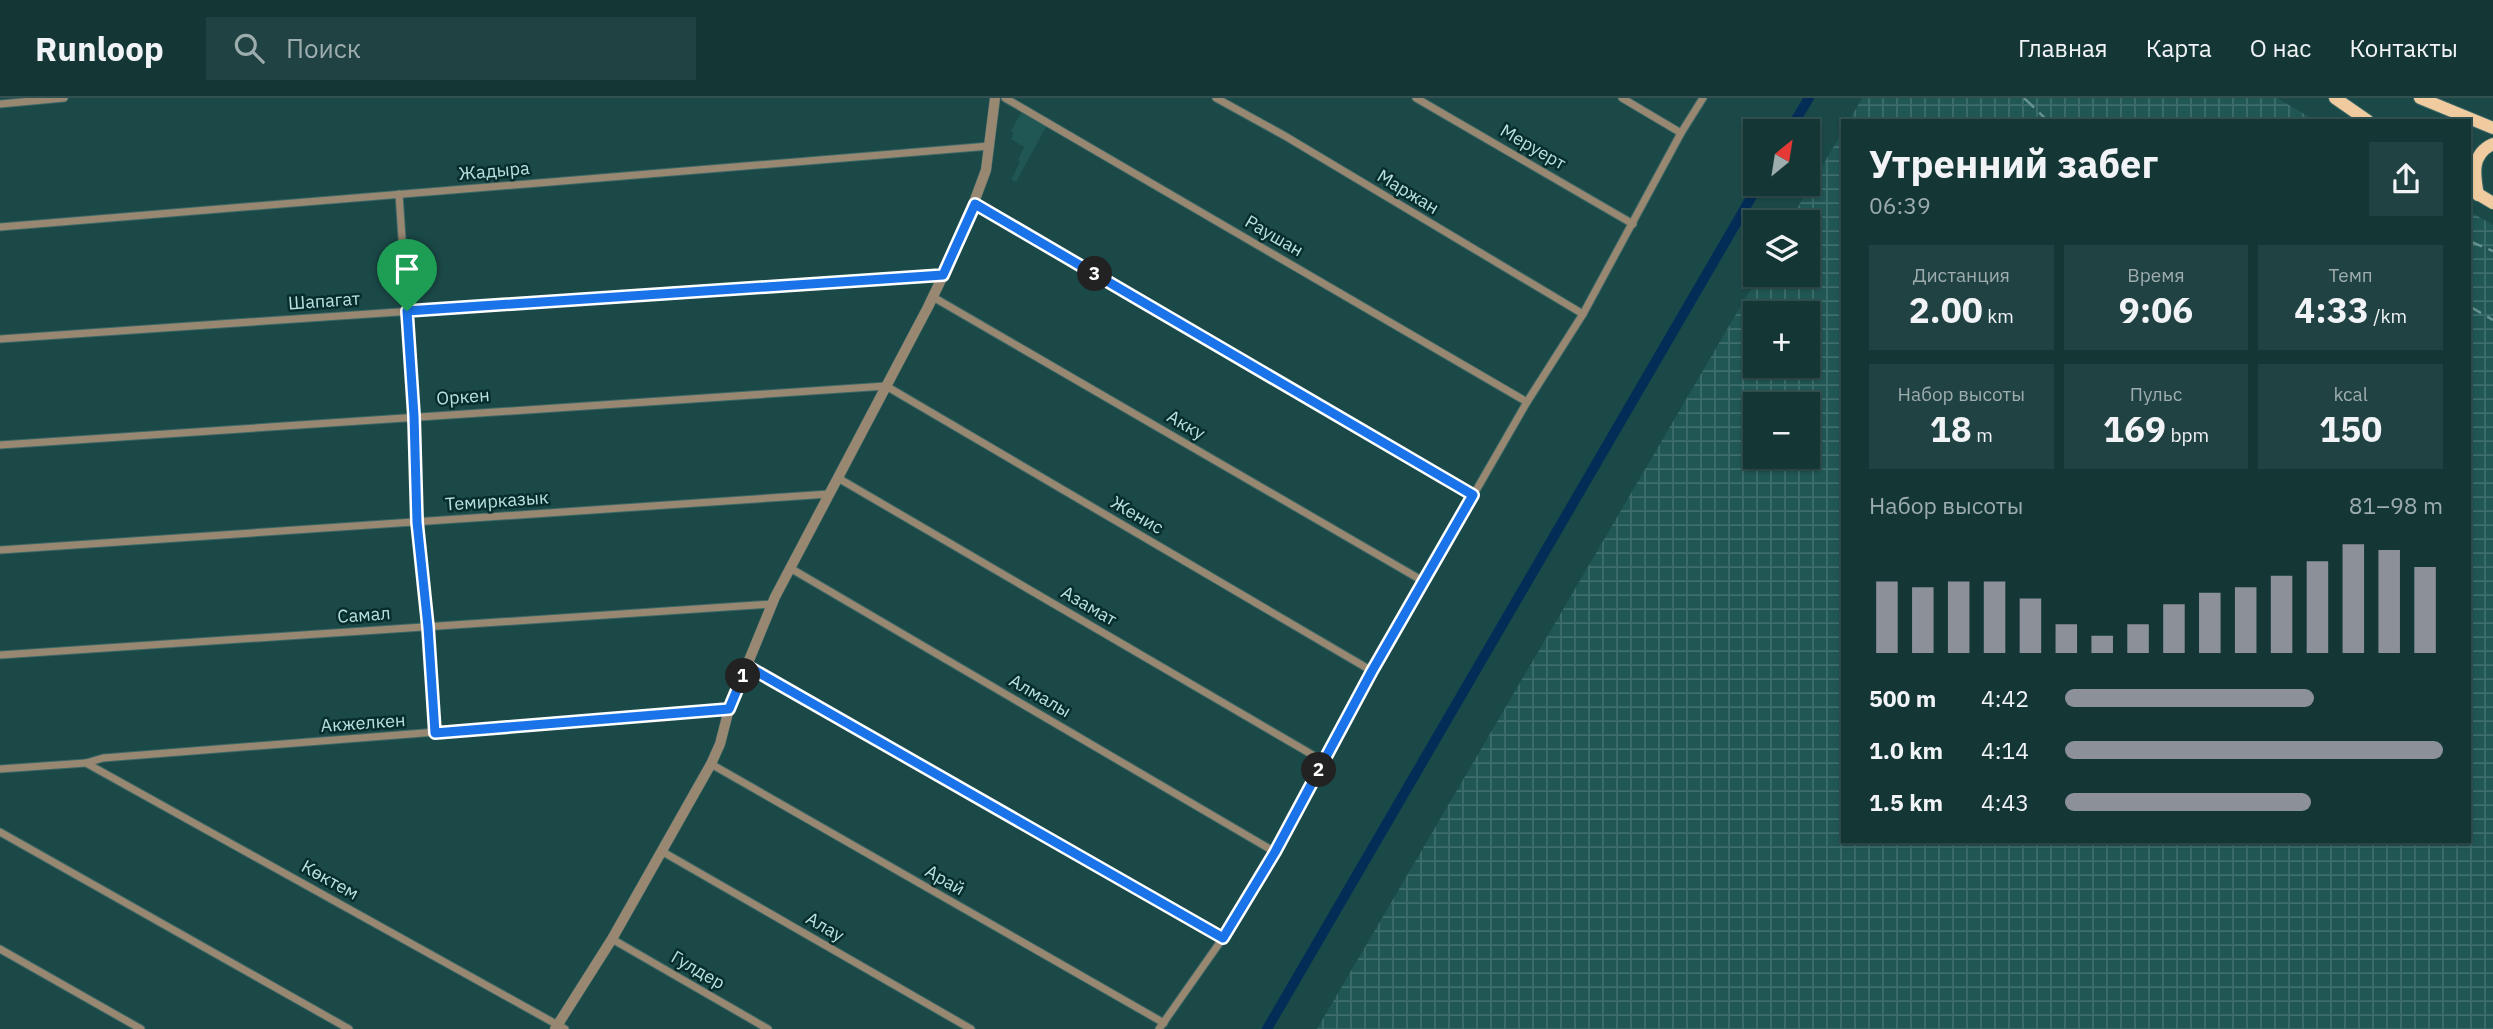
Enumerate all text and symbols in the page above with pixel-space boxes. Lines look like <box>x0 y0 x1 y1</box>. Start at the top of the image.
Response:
search box <box>206 17 696 80</box>
text: Runloop <box>35 27 164 70</box>
icon: search <box>230 29 268 67</box>
text: Поиск <box>286 31 361 65</box>
text: Главная <box>2018 32 2108 64</box>
text: Карта <box>2146 32 2212 64</box>
text: О нас <box>2250 32 2311 64</box>
text: Контакты <box>2349 32 2458 64</box>
street label: Меруерт <box>1496 119 1571 175</box>
north arrow <box>1743 119 1820 196</box>
map controls <box>1743 119 1820 469</box>
text: Утренний забег <box>1869 139 2158 188</box>
button: share <box>2369 142 2443 216</box>
street label: Жадыра <box>457 156 531 185</box>
street label: Маржан <box>1373 164 1443 219</box>
text: 06:39 <box>1869 190 1931 220</box>
street label: Раушан <box>1241 210 1308 261</box>
button: layers <box>1743 210 1820 287</box>
pin <box>377 239 437 311</box>
icon: arrive <box>388 250 426 288</box>
pin: 3 <box>1078 256 1112 292</box>
text: 3 <box>1089 261 1100 285</box>
text: Дистанция <box>1913 263 2010 287</box>
text: Время <box>2127 263 2185 287</box>
text: Темп <box>2329 263 2373 287</box>
street label: Шапагат <box>287 286 361 314</box>
text: 2.00 <box>1909 287 1983 333</box>
text: 9:06 <box>2119 287 2193 333</box>
text: 4:33 <box>2294 287 2369 333</box>
button: + <box>1743 301 1820 378</box>
text: km <box>1983 304 2014 328</box>
text: /km <box>2369 304 2407 328</box>
text: Набор высоты <box>1898 382 2025 406</box>
text: Пульс <box>2130 382 2182 406</box>
text: kcal <box>2333 382 2368 406</box>
street label: Оркен <box>436 383 490 410</box>
button: − <box>1743 392 1820 469</box>
street label: Акку <box>1163 405 1209 445</box>
text: 18 <box>1930 406 1972 452</box>
text: 169 <box>2103 406 2166 452</box>
text: 150 <box>2319 406 2382 452</box>
text: m <box>1972 423 1993 447</box>
text: bpm <box>2166 423 2209 447</box>
street label: Темирказык <box>444 485 550 516</box>
street label: Женис <box>1107 490 1168 539</box>
text: Набор высоты <box>1869 490 2023 520</box>
text: 81–98 m <box>2349 490 2443 520</box>
street label: Азамат <box>1057 581 1122 631</box>
street label: Самал <box>337 601 391 628</box>
pin: 1 <box>726 658 760 694</box>
text: 1 <box>737 663 748 687</box>
street label: Алмалы <box>1005 669 1075 722</box>
text: 500 m <box>1869 683 1936 713</box>
text: 4:42 <box>1981 683 2029 713</box>
street label: Акжелкен <box>320 708 406 737</box>
text: 1.0 km <box>1869 735 1943 765</box>
text: 4:14 <box>1981 735 2029 765</box>
pin: 2 <box>1302 752 1336 788</box>
text: 2 <box>1313 757 1324 781</box>
text: 1.5 km <box>1869 787 1943 817</box>
text: 4:43 <box>1981 787 2029 817</box>
street label: Көктем <box>297 854 363 905</box>
street label: Арай <box>921 859 969 900</box>
street label: Алау <box>802 906 849 947</box>
street label: Гулдер <box>667 945 729 994</box>

